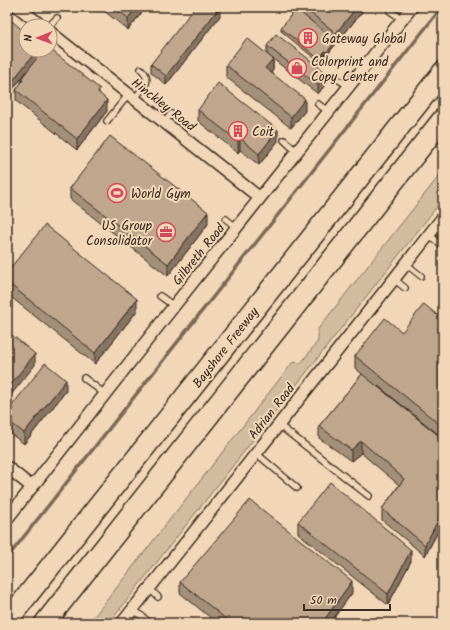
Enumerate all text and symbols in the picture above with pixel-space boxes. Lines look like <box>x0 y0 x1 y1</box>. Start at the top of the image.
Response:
north arrow <box>18 18 58 58</box>
building icon: Gateway Global <box>297 27 319 49</box>
place label: Gateway Global <box>322 29 406 50</box>
text: N <box>20 34 38 42</box>
place label: Colorprint and Copy Center <box>311 52 389 88</box>
shop icon: Colorprint and Copy Center <box>286 57 308 79</box>
street label: Hinckley Road <box>126 73 200 137</box>
building icon: Coit <box>227 120 249 142</box>
place label: Coit <box>252 122 275 143</box>
sports icon: World Gym <box>106 182 128 204</box>
place label: World Gym <box>131 184 191 205</box>
place label: US Group Consolidator <box>86 216 153 252</box>
street label: Gilbreth Road <box>168 219 231 290</box>
office icon: US Group Consolidator <box>155 221 177 243</box>
street label: Bayshore Freeway <box>188 302 265 393</box>
street label: Adrian Road <box>244 379 301 444</box>
scale bar <box>304 586 390 612</box>
text: 50 m <box>310 591 337 610</box>

